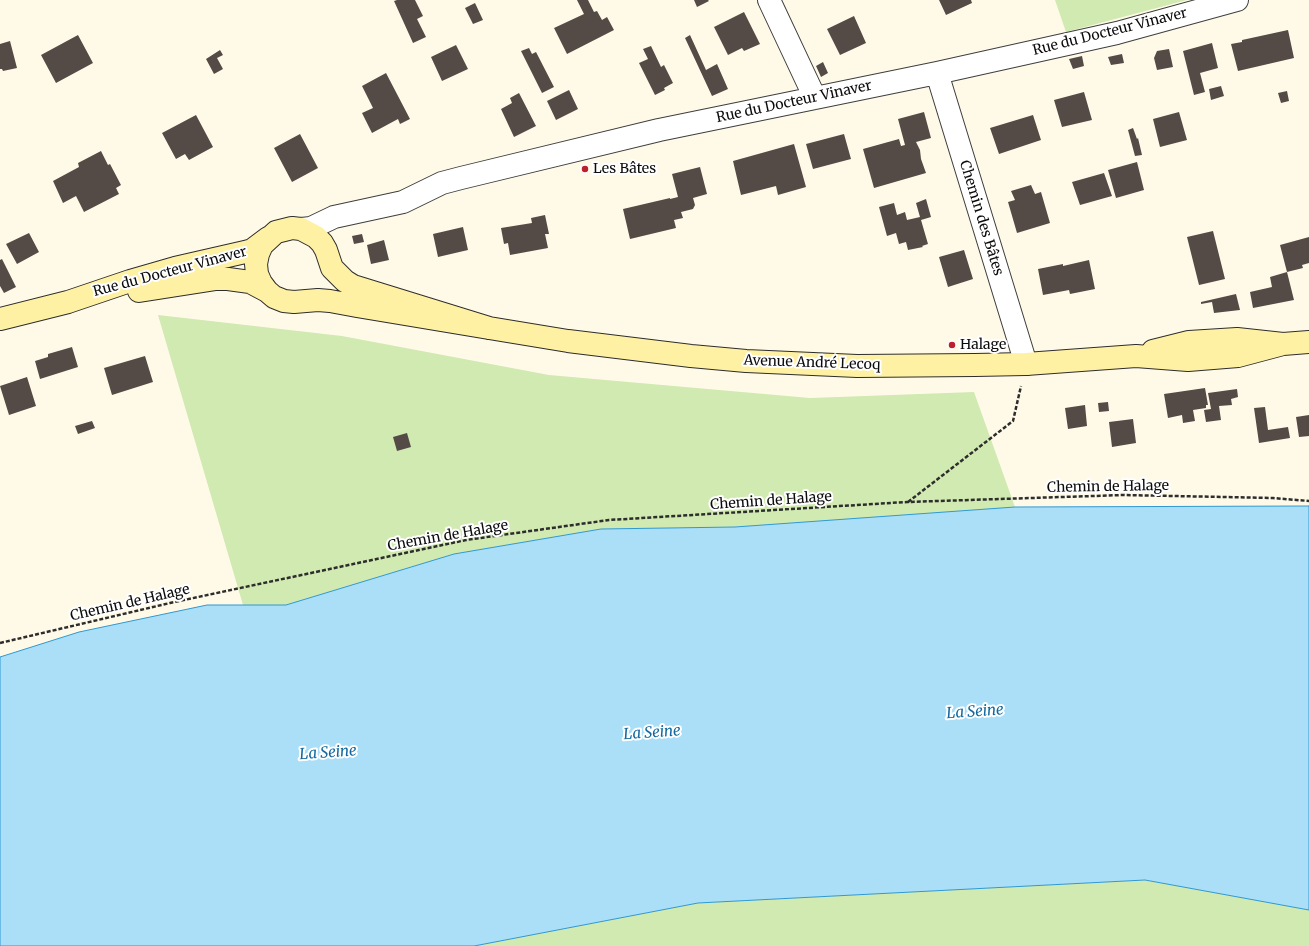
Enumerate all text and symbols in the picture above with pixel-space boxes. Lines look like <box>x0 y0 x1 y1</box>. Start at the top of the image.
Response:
street label: Rue du Docteur Vinaver <box>1031 5 1189 59</box>
street label: Rue du Docteur Vinaver <box>715 77 873 127</box>
street label: Chemin des Bâtes <box>956 158 1006 278</box>
place label: Les Bâtes <box>593 161 656 177</box>
marker: Les Bâtes <box>580 164 590 174</box>
street label: Rue du Docteur Vinaver <box>91 243 249 301</box>
place label: Halage <box>960 337 1006 353</box>
marker: Halage <box>947 340 957 350</box>
street label: Avenue André Lecoq <box>743 352 881 374</box>
street label: Chemin de Halage <box>1047 478 1169 496</box>
street label: Chemin de Halage <box>710 488 832 514</box>
street label: Chemin de Halage <box>386 517 510 555</box>
street label: Chemin de Halage <box>69 581 191 625</box>
water label: La Seine <box>946 701 1004 723</box>
water label: La Seine <box>623 722 681 744</box>
water label: La Seine <box>299 742 357 764</box>

